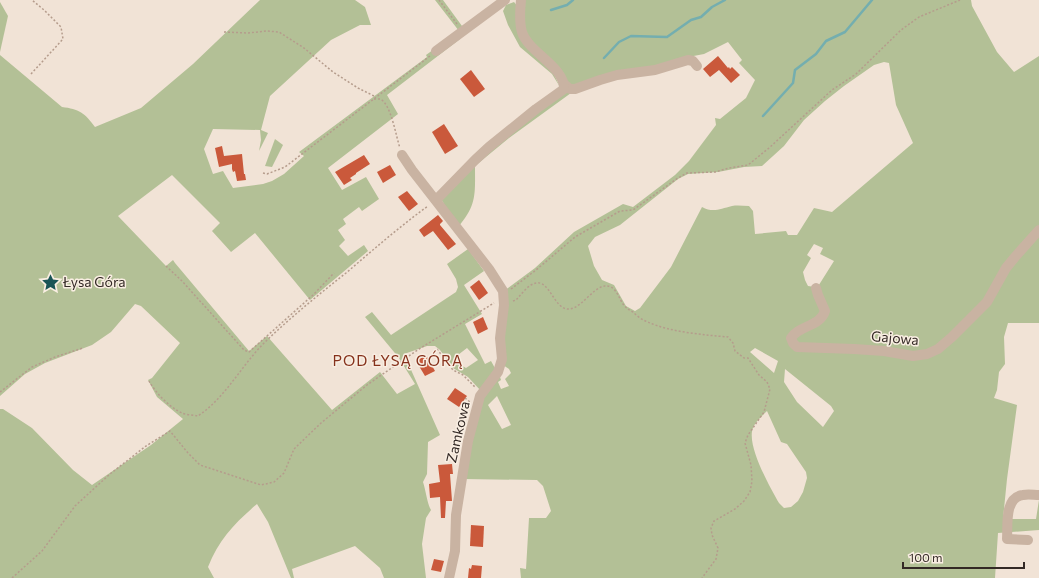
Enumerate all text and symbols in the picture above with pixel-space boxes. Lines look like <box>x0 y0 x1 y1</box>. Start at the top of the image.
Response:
place icon: Łysa Góra <box>40 272 60 292</box>
place label: Łysa Góra <box>62 273 126 290</box>
street label: Gajowa <box>871 327 920 348</box>
district label: POD ŁYSĄ GÓRĄ <box>333 350 463 369</box>
street label: Zamkowa <box>442 399 473 464</box>
scale bar <box>903 544 1024 570</box>
text: 100 m <box>909 550 943 564</box>

